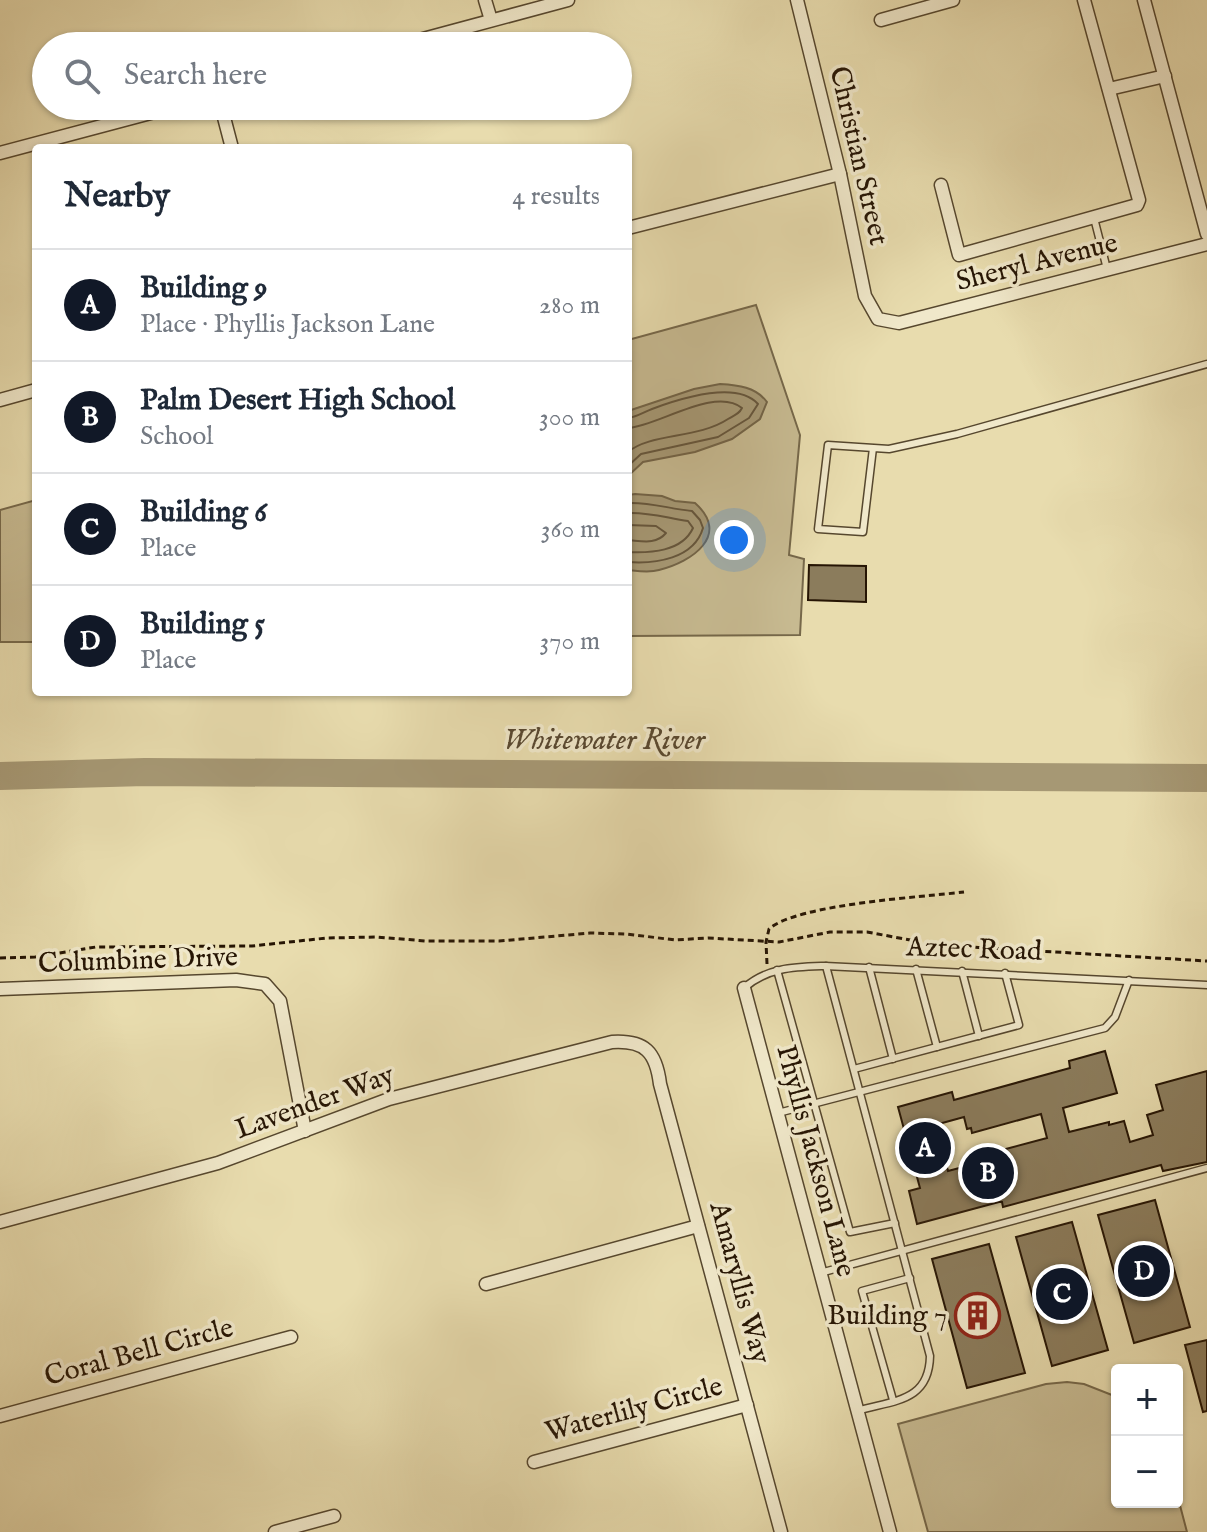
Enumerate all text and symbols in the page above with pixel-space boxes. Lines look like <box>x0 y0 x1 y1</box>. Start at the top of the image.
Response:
search box <box>32 32 632 120</box>
icon: search <box>60 54 104 98</box>
text: Search here <box>124 57 267 95</box>
street label: Christian Street <box>820 63 896 249</box>
text: Nearby <box>64 175 170 218</box>
text: 4 results <box>512 180 600 213</box>
street label: Sheryl Avenue <box>953 226 1121 300</box>
text: Building 9 <box>140 270 267 308</box>
text: A <box>81 289 99 322</box>
text: 280 m <box>539 289 600 322</box>
text: Place · Phyllis Jackson Lane <box>140 308 435 341</box>
text: Palm Desert High School <box>140 382 455 420</box>
text: B <box>81 401 99 434</box>
text: 300 m <box>539 401 600 434</box>
text: School <box>140 420 213 453</box>
text: Building 6 <box>140 494 267 532</box>
text: C <box>81 513 99 546</box>
text: 360 m <box>541 513 600 546</box>
your location <box>714 520 754 560</box>
text: Place <box>140 532 196 565</box>
text: Building 5 <box>140 606 265 644</box>
text: D <box>80 625 100 658</box>
text: 370 m <box>540 625 600 658</box>
text: Place <box>140 644 196 677</box>
water label: Whitewater River <box>503 722 707 760</box>
street label: Aztec Road <box>905 930 1043 970</box>
street label: Columbine Drive <box>37 940 239 982</box>
street label: Phyllis Jackson Lane <box>767 1041 863 1281</box>
street label: Lavender Way <box>231 1058 399 1148</box>
pin: A <box>899 1118 951 1178</box>
pin: B <box>962 1143 1014 1203</box>
street label: Amaryllis Way <box>700 1197 777 1368</box>
pin: D <box>1118 1241 1170 1301</box>
pin: C <box>1036 1264 1088 1324</box>
building icon: Building 7 <box>954 1292 1002 1340</box>
place label: Building 7 <box>827 1299 947 1334</box>
street label: Coral Bell Circle <box>41 1311 237 1395</box>
map controls <box>1111 1364 1183 1508</box>
button: + <box>1111 1364 1183 1436</box>
street label: Waterlily Circle <box>541 1369 727 1450</box>
button: − <box>1111 1436 1183 1508</box>

